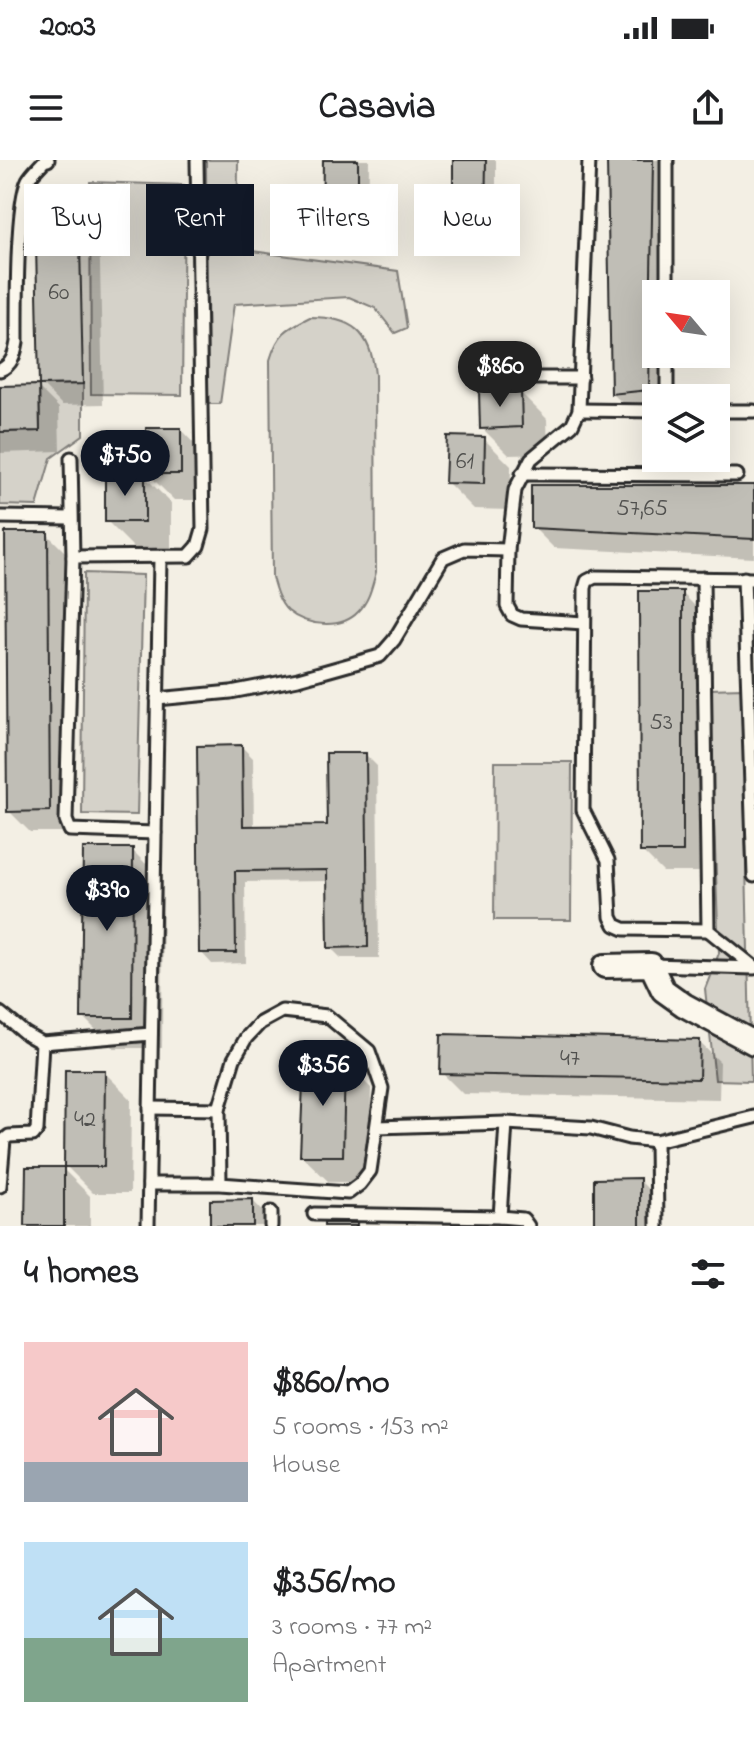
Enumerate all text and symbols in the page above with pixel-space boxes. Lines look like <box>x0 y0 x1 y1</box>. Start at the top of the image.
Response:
text: 20:03 <box>40 6 96 50</box>
text: Casavia <box>319 82 435 135</box>
icon: menu <box>24 86 68 130</box>
icon: share <box>686 86 730 130</box>
chip: Buy <box>24 184 130 256</box>
chip: Rent <box>146 184 254 256</box>
chip: Filters <box>270 184 398 256</box>
chip: New <box>414 184 520 256</box>
house number: 60 <box>49 276 69 311</box>
north arrow <box>642 280 730 368</box>
map controls <box>642 280 730 472</box>
pin: $860 <box>453 341 547 409</box>
text: $860 <box>476 348 524 386</box>
button: layers <box>642 384 730 472</box>
pin: $750 <box>78 430 172 498</box>
text: $750 <box>99 437 151 475</box>
house number: 61 <box>456 445 474 480</box>
house number: 57,65 <box>616 492 668 527</box>
house number: 53 <box>649 706 673 741</box>
pin: $390 <box>60 865 154 933</box>
text: $390 <box>84 872 130 910</box>
pin: $356 <box>276 1040 370 1108</box>
house number: 47 <box>560 1042 580 1077</box>
text: $356 <box>297 1047 349 1085</box>
house number: 42 <box>74 1103 96 1138</box>
text: 4 homes <box>24 1249 139 1299</box>
icon: filters <box>686 1252 730 1296</box>
text: $860/mo <box>272 1359 390 1409</box>
icon: home <box>88 1374 184 1470</box>
text: 5 rooms · 153 m² <box>272 1409 449 1447</box>
text: House <box>272 1447 340 1485</box>
text: $356/mo <box>272 1559 396 1609</box>
icon: home <box>88 1574 184 1670</box>
text: 3 rooms · 77 m² <box>272 1609 432 1647</box>
text: Apartment <box>272 1647 386 1685</box>

